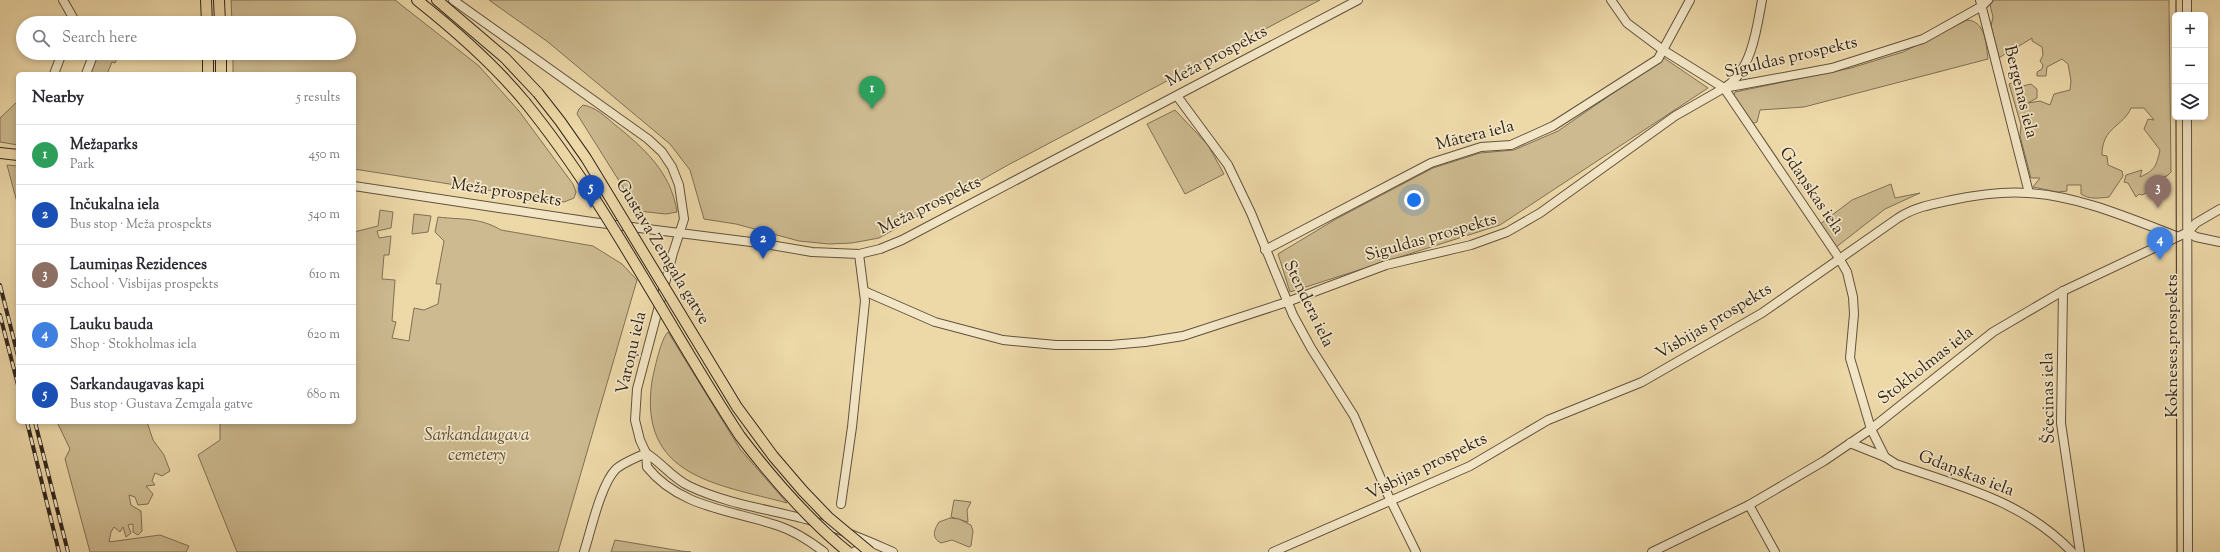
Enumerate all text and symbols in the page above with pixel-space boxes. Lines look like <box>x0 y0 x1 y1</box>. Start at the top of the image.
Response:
map controls <box>2172 12 2208 120</box>
button: + <box>2172 12 2208 48</box>
search box <box>16 16 356 60</box>
street label: Meža prospekts <box>1162 20 1272 94</box>
icon: search <box>30 27 52 49</box>
text: Search here <box>62 28 137 49</box>
street label: Siguldas prospekts <box>1722 31 1860 85</box>
street label: Bergenas iela <box>1997 43 2043 141</box>
button: − <box>2172 48 2208 84</box>
pin: 1 <box>859 76 885 109</box>
button: layers <box>2172 84 2208 120</box>
text: Nearby <box>32 86 84 110</box>
text: 5 results <box>296 89 340 107</box>
street label: Mātera iela <box>1433 115 1517 157</box>
text: Mežaparks <box>70 135 138 156</box>
street label: Gdaņskas iela <box>1773 143 1849 240</box>
text: 1 <box>43 146 47 164</box>
text: 450 m <box>309 146 340 164</box>
text: Park <box>70 156 95 174</box>
street label: Meža prospekts <box>874 171 986 241</box>
street label: Meža prospekts <box>449 172 563 214</box>
pin: 5 <box>578 175 604 208</box>
street label: Gustava Zemgala gatve <box>609 175 715 329</box>
pin: 3 <box>2145 175 2171 208</box>
your location <box>1404 190 1424 210</box>
text: Inčukalna iela <box>70 195 160 216</box>
text: 2 <box>42 206 48 224</box>
text: 540 m <box>309 206 340 224</box>
street label: Siguldas prospekts <box>1362 208 1500 268</box>
text: Bus stop · Meža prospekts <box>70 216 212 234</box>
pin: 2 <box>750 226 776 259</box>
pin: 4 <box>2147 227 2173 260</box>
text: Laumiņas Rezidences <box>70 255 207 276</box>
street label: Stendera iela <box>1277 256 1339 352</box>
text: 3 <box>42 266 48 284</box>
text: 610 m <box>309 266 340 284</box>
street label: Kokneses prospekts <box>2161 274 2185 418</box>
text: School · Visbijas prospekts <box>70 276 218 294</box>
street label: Visbijas prospekts <box>1651 278 1777 366</box>
street label: Varoņu iela <box>611 309 653 397</box>
text: Lauku bauda <box>70 315 153 336</box>
street label: Stokholmas iela <box>1873 321 1979 411</box>
text: 4 <box>42 326 48 344</box>
text: 620 m <box>307 326 340 344</box>
text: Shop · Stokholmas iela <box>70 336 197 354</box>
street label: Ščecinas iela <box>2036 352 2062 444</box>
text: Sarkandaugavas kapi <box>70 375 204 396</box>
text: 5 <box>43 386 47 404</box>
text: 680 m <box>307 386 340 404</box>
text: Bus stop · Gustava Zemgala gatve <box>70 396 253 414</box>
park label: Sarkandaugava cemetery <box>424 424 530 468</box>
street label: Visbijas prospekts <box>1363 427 1492 507</box>
street label: Gdaņskas iela <box>1915 445 2017 503</box>

